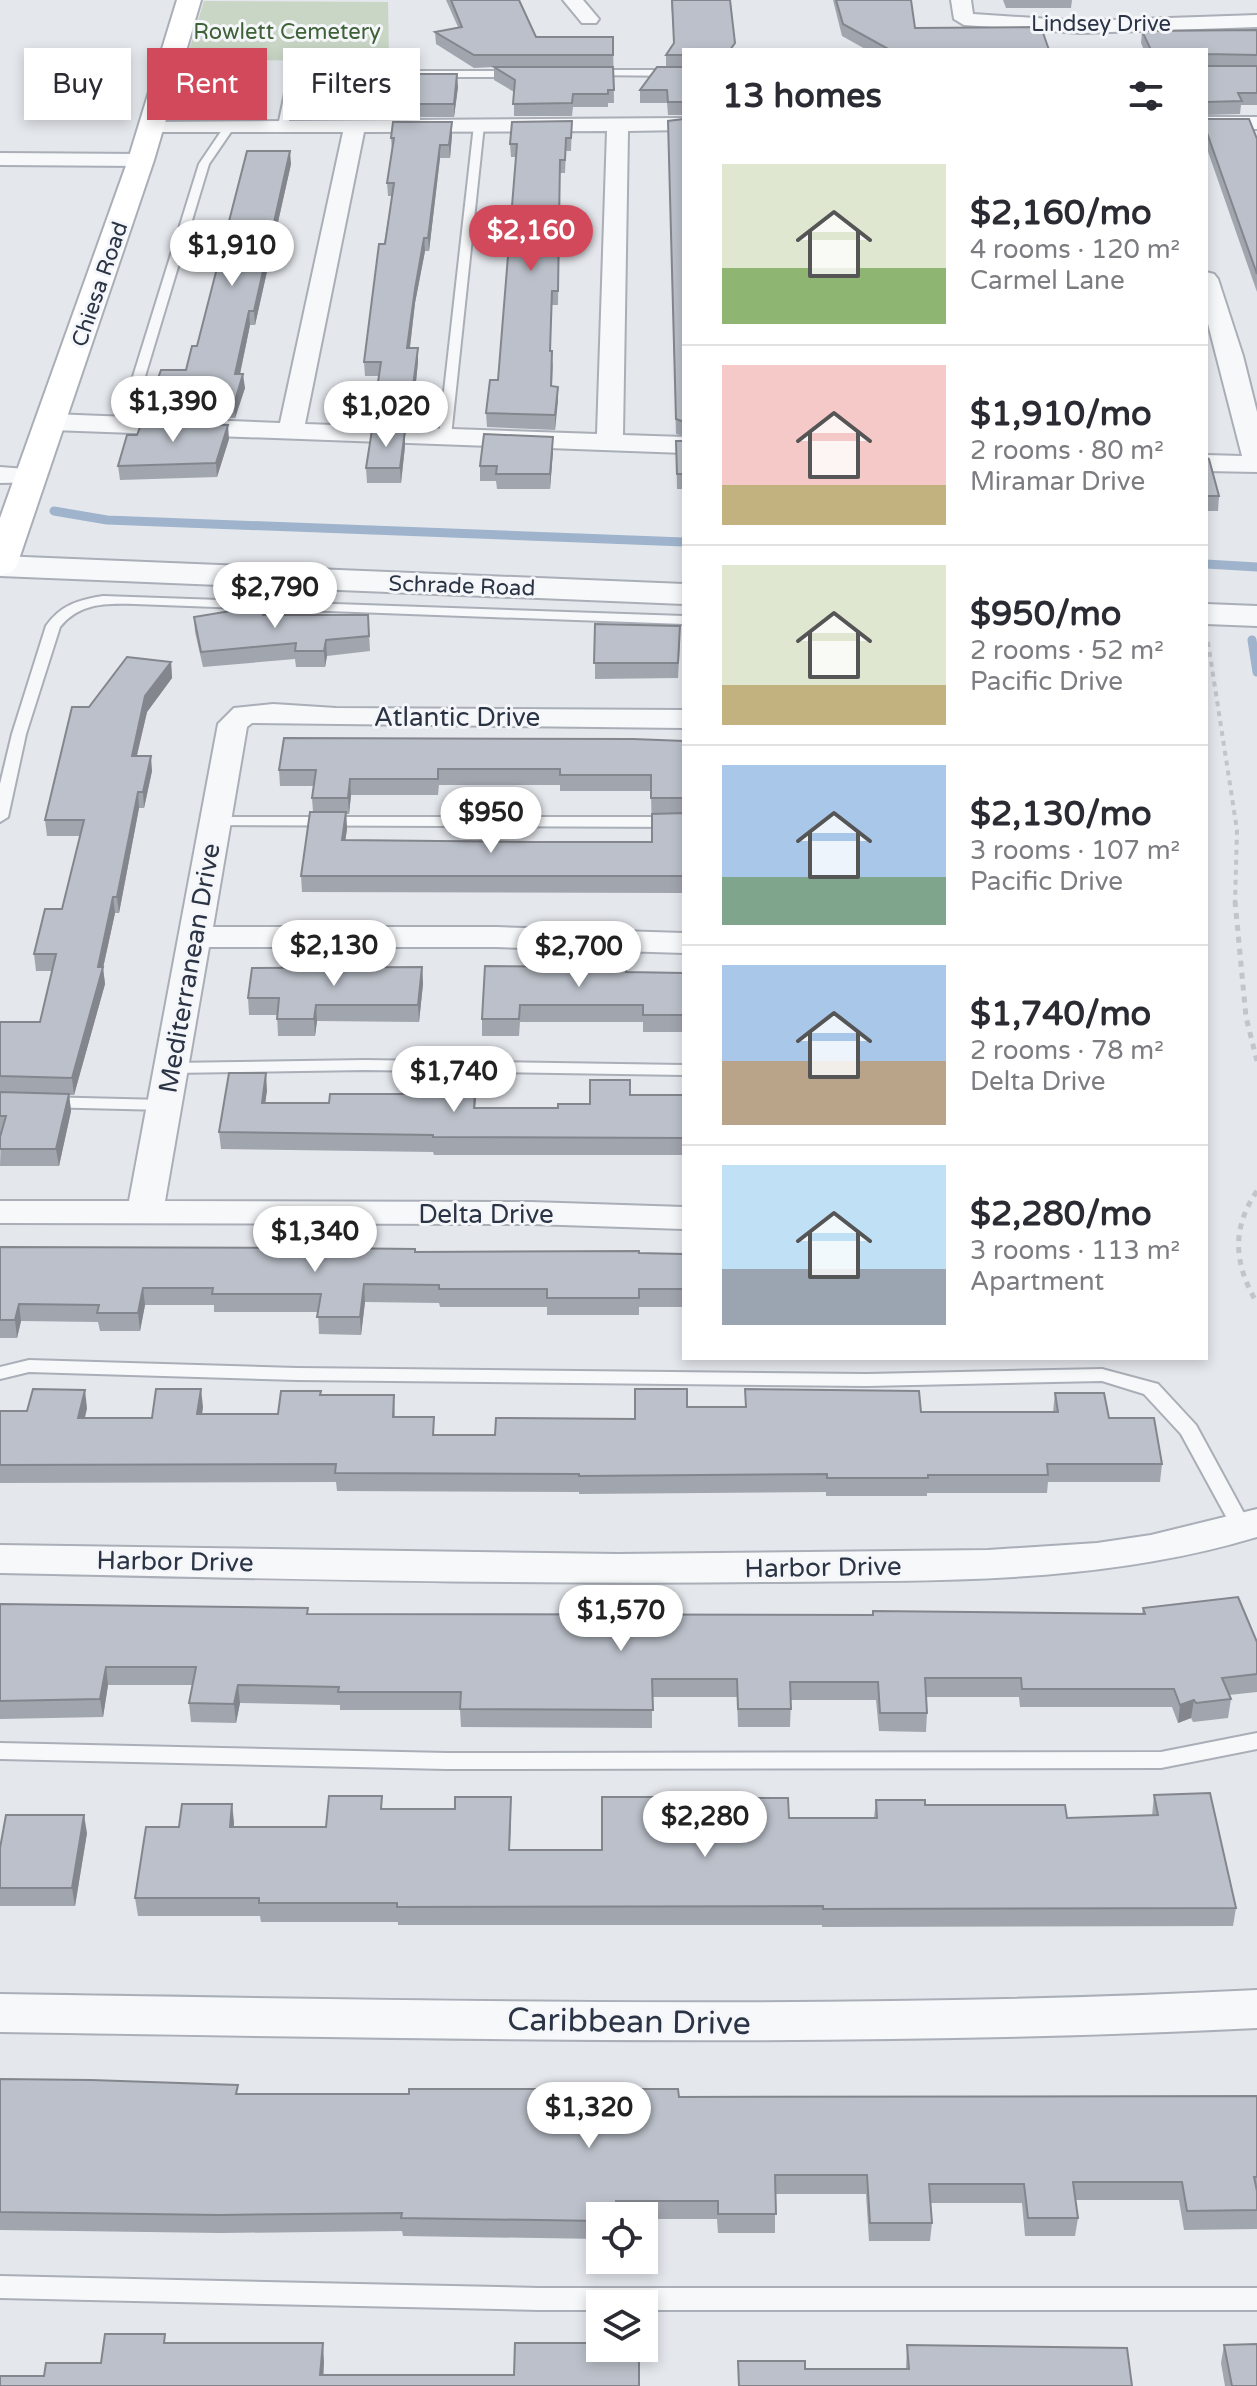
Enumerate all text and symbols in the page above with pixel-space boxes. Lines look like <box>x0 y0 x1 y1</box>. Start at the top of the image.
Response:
street label: Lindsey Drive <box>1031 11 1171 37</box>
park label: Rowlett Cemetery <box>193 19 381 45</box>
chip: Buy <box>24 48 131 120</box>
chip: Rent <box>147 48 267 120</box>
chip: Filters <box>283 48 420 120</box>
icon: filters <box>1124 74 1168 118</box>
text: 13 homes <box>722 76 882 117</box>
text: $2,160/mo <box>970 193 1152 234</box>
icon: home <box>786 196 882 292</box>
pin: $2,160 <box>466 205 596 273</box>
text: $2,160 <box>487 215 575 246</box>
street label: Chiesa Road <box>66 218 133 350</box>
pin: $1,910 <box>167 220 297 288</box>
text: $1,910 <box>188 230 276 261</box>
text: 4 rooms · 120 m² <box>970 234 1180 265</box>
text: Carmel Lane <box>970 265 1125 296</box>
pin: $1,390 <box>108 376 238 444</box>
pin: $1,020 <box>321 381 451 449</box>
text: $1,390 <box>129 386 217 417</box>
text: $1,020 <box>342 391 430 422</box>
text: $1,910/mo <box>970 394 1152 435</box>
icon: home <box>786 397 882 493</box>
text: 2 rooms · 80 m² <box>970 435 1164 466</box>
text: Miramar Drive <box>970 466 1145 497</box>
pin: $2,790 <box>210 562 340 630</box>
street label: Schrade Road <box>388 570 536 602</box>
text: $2,790 <box>231 572 319 603</box>
text: $950/mo <box>970 594 1121 635</box>
icon: home <box>786 597 882 693</box>
text: 2 rooms · 52 m² <box>970 635 1164 666</box>
text: Pacific Drive <box>970 666 1123 697</box>
street label: Atlantic Drive <box>374 702 540 733</box>
pin: $950 <box>444 787 538 855</box>
text: $2,130/mo <box>970 794 1152 835</box>
text: $950 <box>458 797 524 828</box>
icon: home <box>786 797 882 893</box>
text: 3 rooms · 107 m² <box>970 835 1180 866</box>
street label: Mediterranean Drive <box>152 841 227 1095</box>
text: Pacific Drive <box>970 866 1123 897</box>
pin: $2,130 <box>269 920 399 988</box>
pin: $2,700 <box>514 921 644 989</box>
text: $2,130 <box>290 930 378 961</box>
text: $2,700 <box>535 931 623 962</box>
text: $1,740/mo <box>970 994 1151 1035</box>
icon: home <box>786 997 882 1093</box>
text: 2 rooms · 78 m² <box>970 1035 1164 1066</box>
pin: $1,740 <box>389 1046 519 1114</box>
text: $1,740 <box>410 1056 498 1087</box>
text: Delta Drive <box>970 1066 1106 1097</box>
text: $2,280/mo <box>970 1194 1152 1235</box>
icon: home <box>786 1197 882 1293</box>
street label: Delta Drive <box>418 1199 554 1230</box>
pin: $1,340 <box>250 1206 380 1274</box>
text: $1,340 <box>271 1216 359 1247</box>
text: 3 rooms · 113 m² <box>970 1235 1180 1266</box>
text: Apartment <box>970 1266 1104 1297</box>
street label: Harbor Drive <box>96 1545 254 1578</box>
street label: Harbor Drive <box>744 1551 902 1584</box>
pin: $1,570 <box>556 1585 686 1653</box>
text: $1,570 <box>577 1595 665 1626</box>
pin: $2,280 <box>640 1791 770 1859</box>
text: $2,280 <box>661 1801 749 1832</box>
street label: Caribbean Drive <box>507 2001 751 2043</box>
pin: $1,320 <box>524 2082 654 2150</box>
text: $1,320 <box>545 2092 633 2123</box>
map controls <box>586 2202 658 2362</box>
button: locate <box>586 2202 658 2274</box>
button: layers <box>586 2290 658 2362</box>

